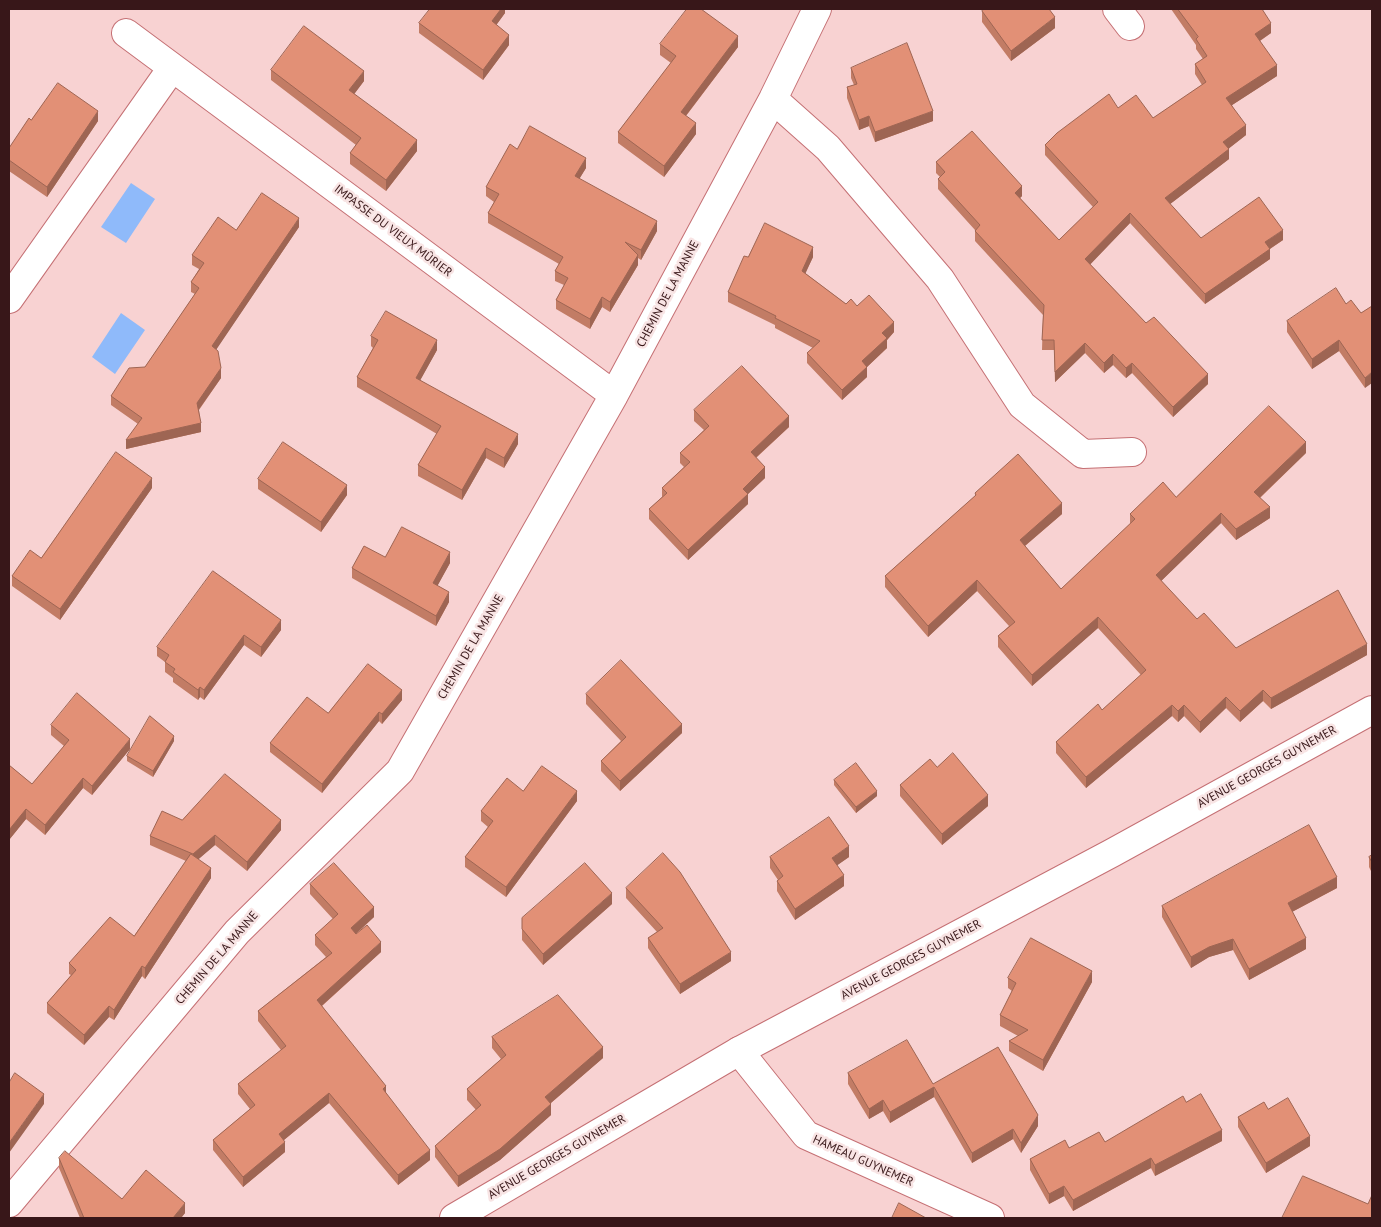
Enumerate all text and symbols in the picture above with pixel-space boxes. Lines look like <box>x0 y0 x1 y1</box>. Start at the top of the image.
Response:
street label: IMPASSE DU VIEUX MÛRIER <box>331 182 455 280</box>
street label: CHEMIN DE LA MANNE <box>634 238 702 350</box>
street label: CHEMIN DE LA MANNE <box>435 592 507 702</box>
street label: AVENUE GEORGES GUYNEMER <box>1195 723 1339 811</box>
street label: CHEMIN DE LA MANNE <box>173 908 261 1008</box>
street label: AVENUE GEORGES GUYNEMER <box>838 917 984 1003</box>
street label: AVENUE GEORGES GUYNEMER <box>486 1112 628 1202</box>
street label: HAMEAU GUYNEMER <box>811 1132 915 1190</box>

